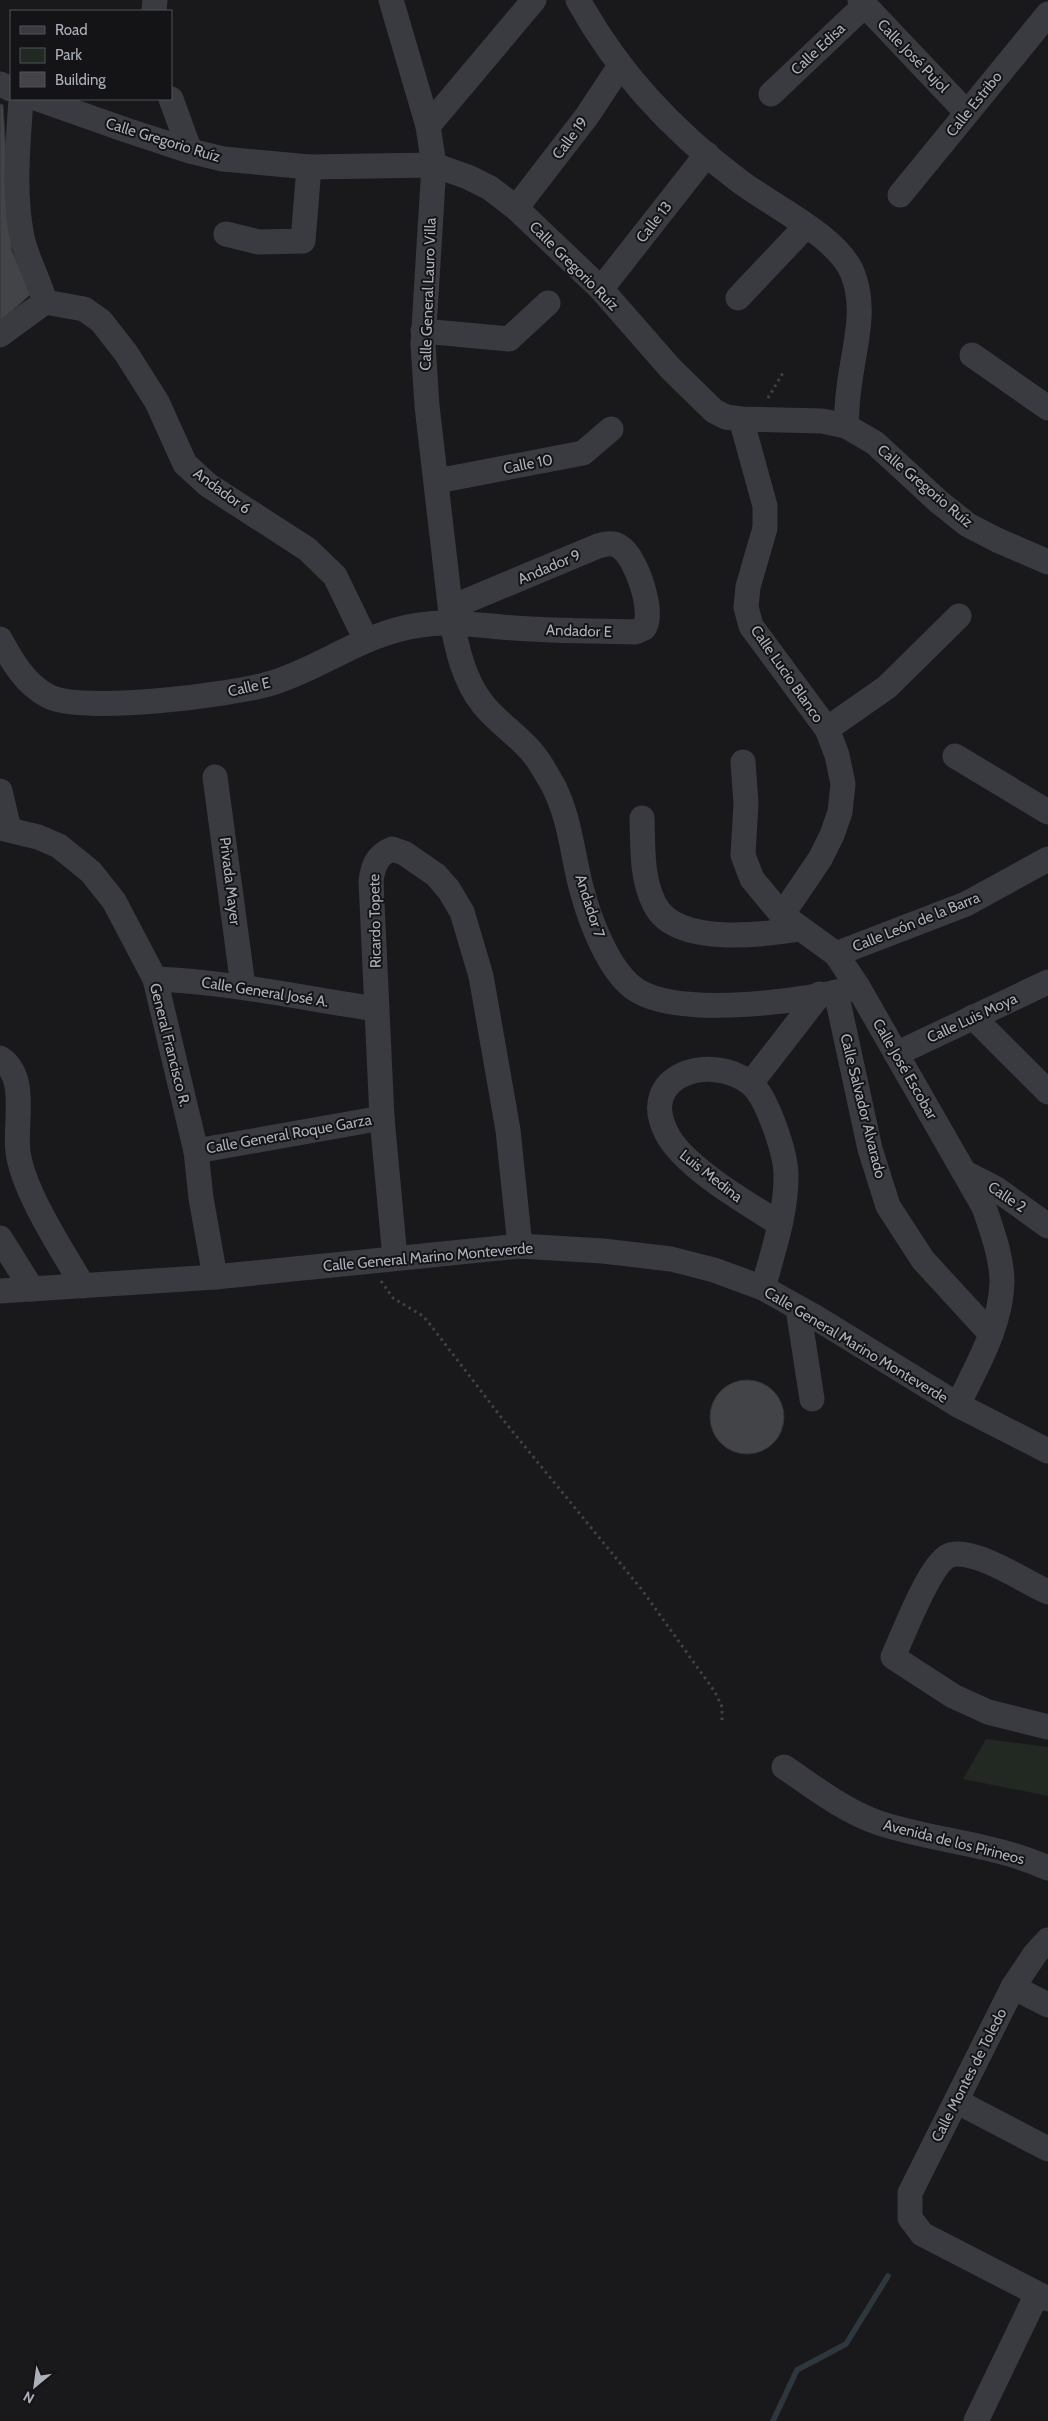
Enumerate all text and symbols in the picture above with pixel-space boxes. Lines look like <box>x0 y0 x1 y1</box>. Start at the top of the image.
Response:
legend <box>10 10 172 100</box>
street label: Calle José Pujol <box>874 16 953 97</box>
street label: Calle Edisa <box>787 19 849 79</box>
text: Road <box>55 21 88 39</box>
text: Park <box>55 46 82 64</box>
street label: Calle Estribo <box>942 68 1006 140</box>
text: Building <box>55 71 106 89</box>
street label: Calle 19 <box>548 113 592 163</box>
street label: Calle Gregorio Ruíz <box>103 114 223 166</box>
street label: Calle 13 <box>632 198 676 246</box>
street label: Calle General Lauro Villa <box>416 216 440 371</box>
street label: Calle Gregorio Ruíz <box>526 218 622 314</box>
street label: Calle Gregorio Ruíz <box>874 441 976 531</box>
street label: Calle 10 <box>502 450 554 478</box>
street label: Andador 6 <box>190 464 254 518</box>
street label: Andador 9 <box>515 546 583 588</box>
street label: Andador E <box>546 621 612 641</box>
street label: Calle Lucio Blanco <box>747 622 827 726</box>
street label: Calle E <box>226 673 272 701</box>
street label: Privada Mayer <box>216 836 244 926</box>
street label: Andador 7 <box>571 872 609 940</box>
street label: Ricardo Topete <box>365 873 385 968</box>
street label: Calle León de la Barra <box>850 888 983 956</box>
street label: Calle General José A. <box>200 973 330 1011</box>
street label: General Francisco R. <box>146 981 194 1109</box>
street label: Calle Luis Moya <box>924 989 1021 1047</box>
street label: Calle José Escobar <box>869 1015 941 1123</box>
street label: Calle Salvador Alvarado <box>836 1032 890 1180</box>
street label: Calle General Roque Garza <box>205 1110 374 1157</box>
street label: Luis Medina <box>676 1146 747 1207</box>
street label: Calle 2 <box>984 1178 1030 1216</box>
street label: Calle General Marino Monteverde <box>322 1239 534 1275</box>
street label: Calle General Marino Monteverde <box>761 1283 951 1407</box>
street label: Avenida de los Pirineos <box>882 1816 1026 1868</box>
street label: Calle Montes de Toledo <box>928 2005 1010 2145</box>
north arrow <box>10 2361 60 2411</box>
text: N <box>20 2387 37 2408</box>

